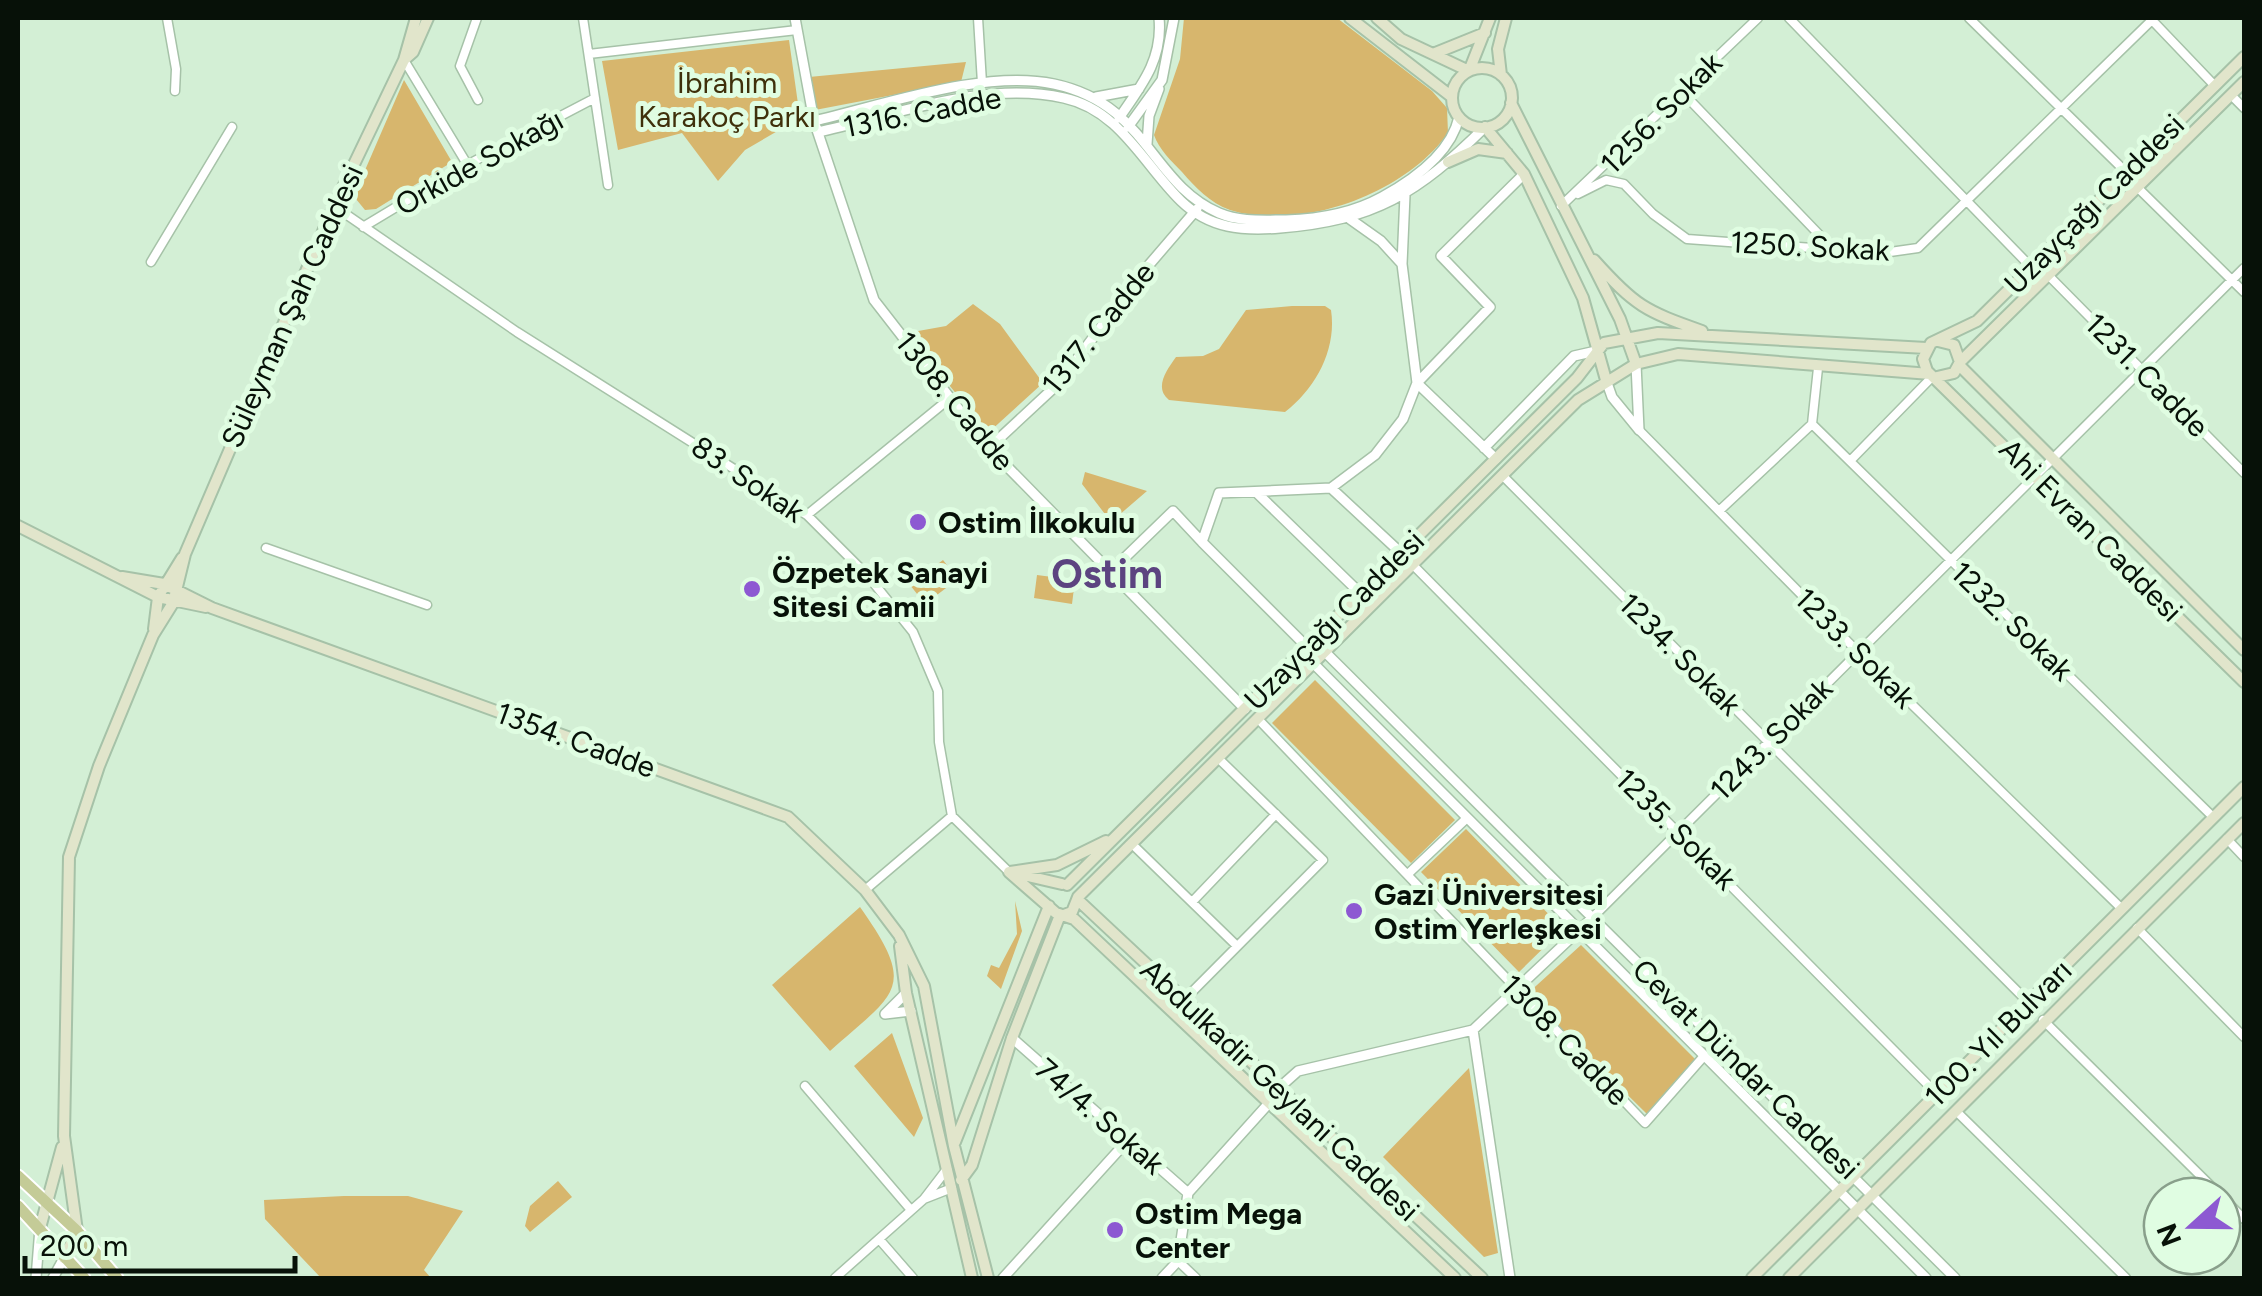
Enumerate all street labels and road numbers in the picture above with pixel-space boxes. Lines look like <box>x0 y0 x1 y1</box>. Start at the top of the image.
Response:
street label: 1256. Sokak <box>1592 44 1730 182</box>
street label: 1316. Cadde <box>840 79 1004 145</box>
street label: Orkide Sokağı <box>389 101 569 223</box>
street label: Uzayçağı Caddesi <box>1996 106 2192 302</box>
street label: Süleyman Şah Caddesi <box>213 159 371 453</box>
street label: 1250. Sokak <box>1730 223 1891 269</box>
street label: 1317. Cadde <box>1033 254 1163 402</box>
street label: 1231. Cadde <box>2077 305 2217 445</box>
street label: 1308. Cadde <box>888 324 1022 478</box>
street label: 83. Sokak <box>684 428 812 530</box>
street label: Ahi Evran Caddesi <box>1992 431 2190 629</box>
street label: Uzayçağı Caddesi <box>1236 522 1432 718</box>
street label: 1232. Sokak <box>1943 554 2081 689</box>
street label: 1233. Sokak <box>1787 580 1923 716</box>
street label: 1234. Sokak <box>1611 585 1749 723</box>
street label: 1243. Sokak <box>1702 670 1840 808</box>
street label: 1354. Cadde <box>491 694 661 786</box>
street label: 1235. Sokak <box>1608 761 1745 898</box>
street label: Abdulkadir Geylani Caddesi <box>1133 951 1427 1229</box>
street label: Cevat Dündar Caddesi <box>1625 951 1867 1187</box>
street label: 100. Yıl Bulvarı <box>1917 952 2079 1114</box>
street label: 1308. Cadde <box>1493 967 1637 1113</box>
street label: 74/4. Sokak <box>1028 1050 1172 1182</box>

